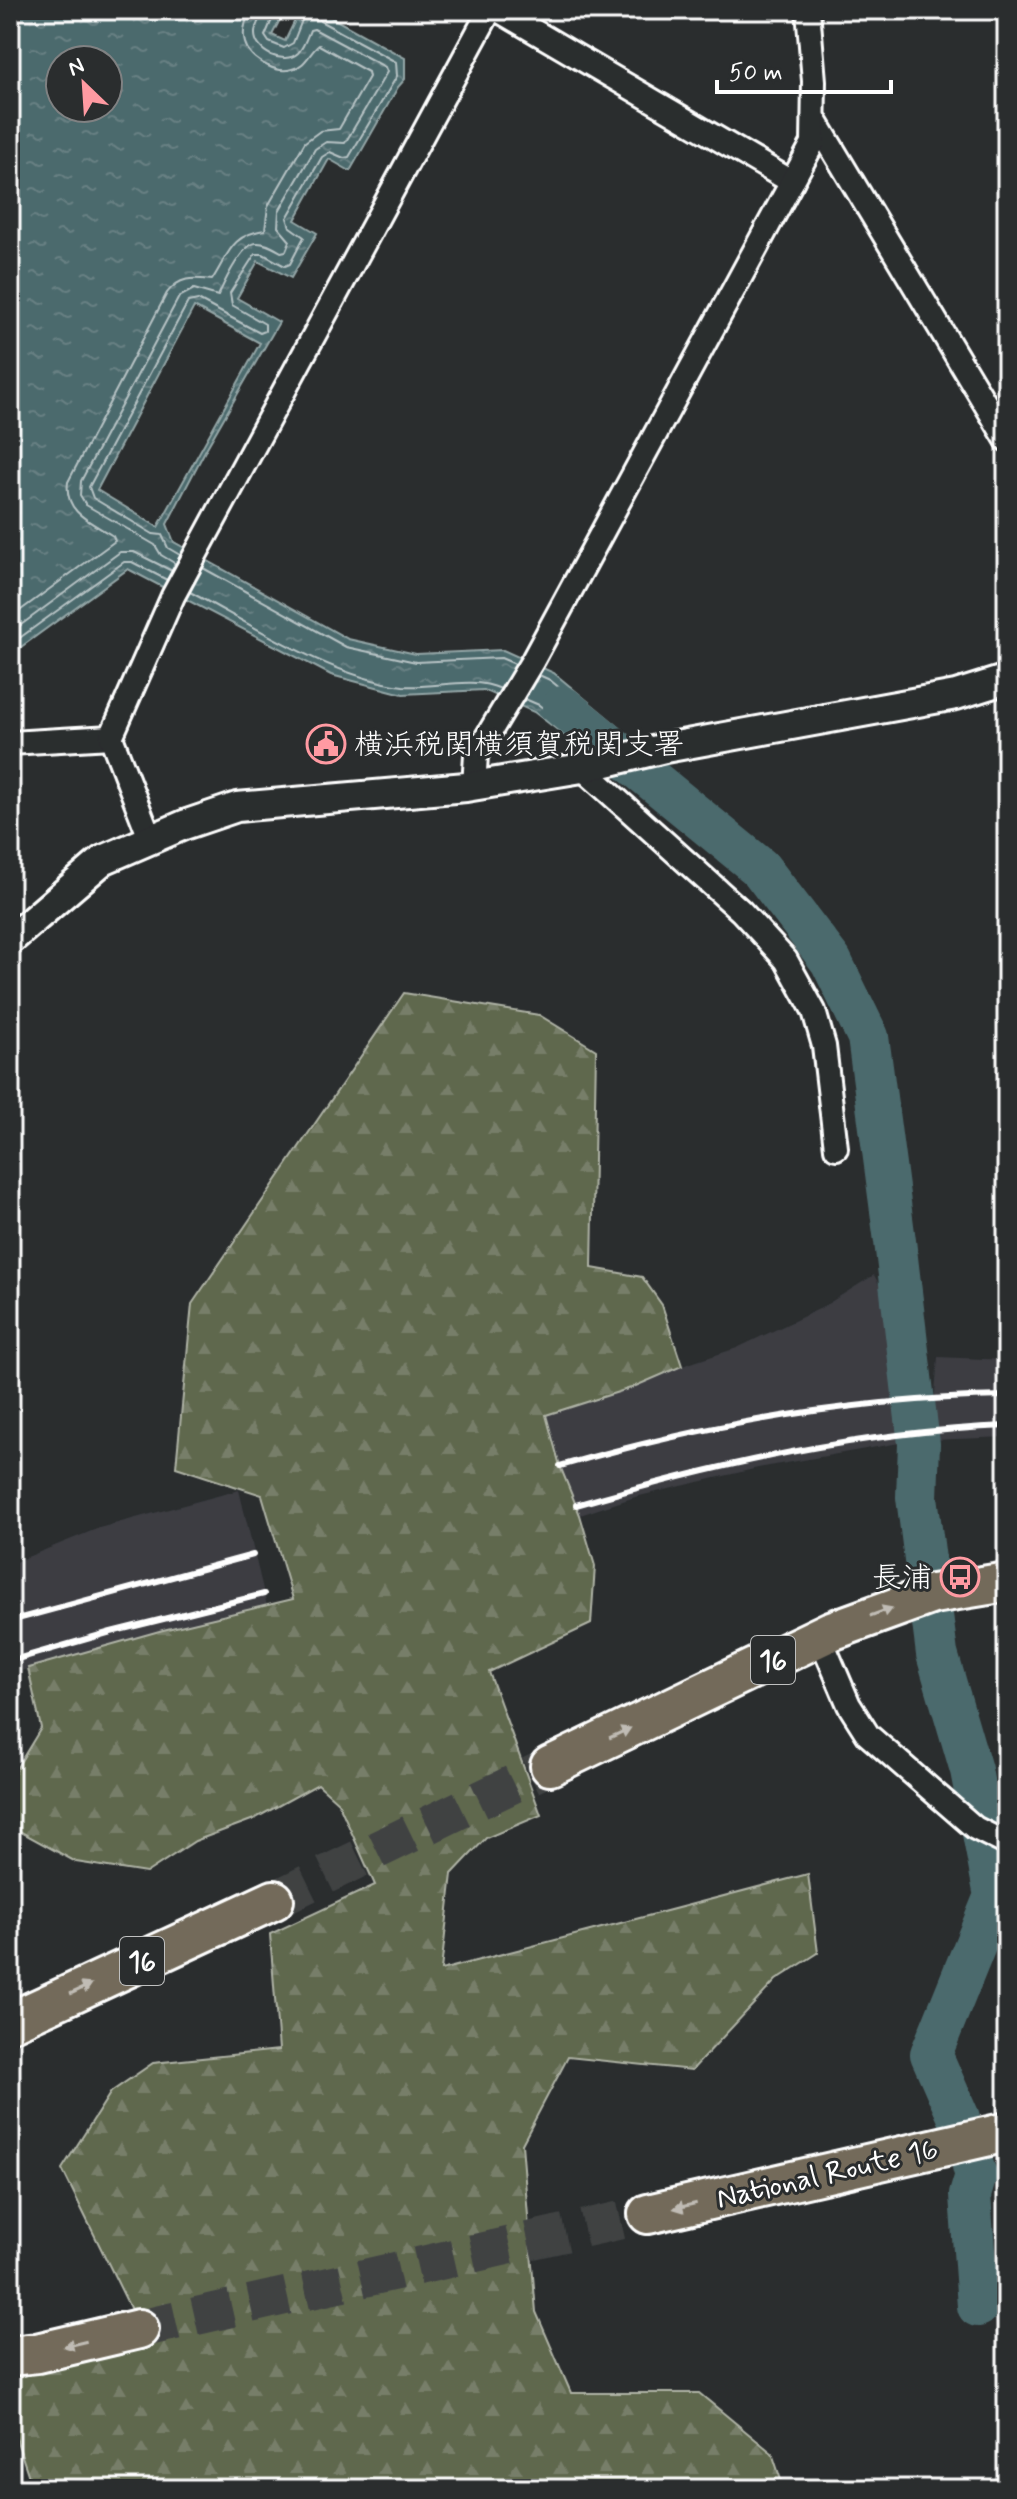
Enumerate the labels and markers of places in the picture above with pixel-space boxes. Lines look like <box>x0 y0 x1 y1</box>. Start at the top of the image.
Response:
public building icon: 横浜税関横須賀税関支署 <box>305 723 347 765</box>
place label: 横浜税関横須賀税関支署 <box>354 726 684 765</box>
bus stop icon: 長浦 <box>939 1556 981 1598</box>
place label: 長浦 <box>872 1559 932 1598</box>

